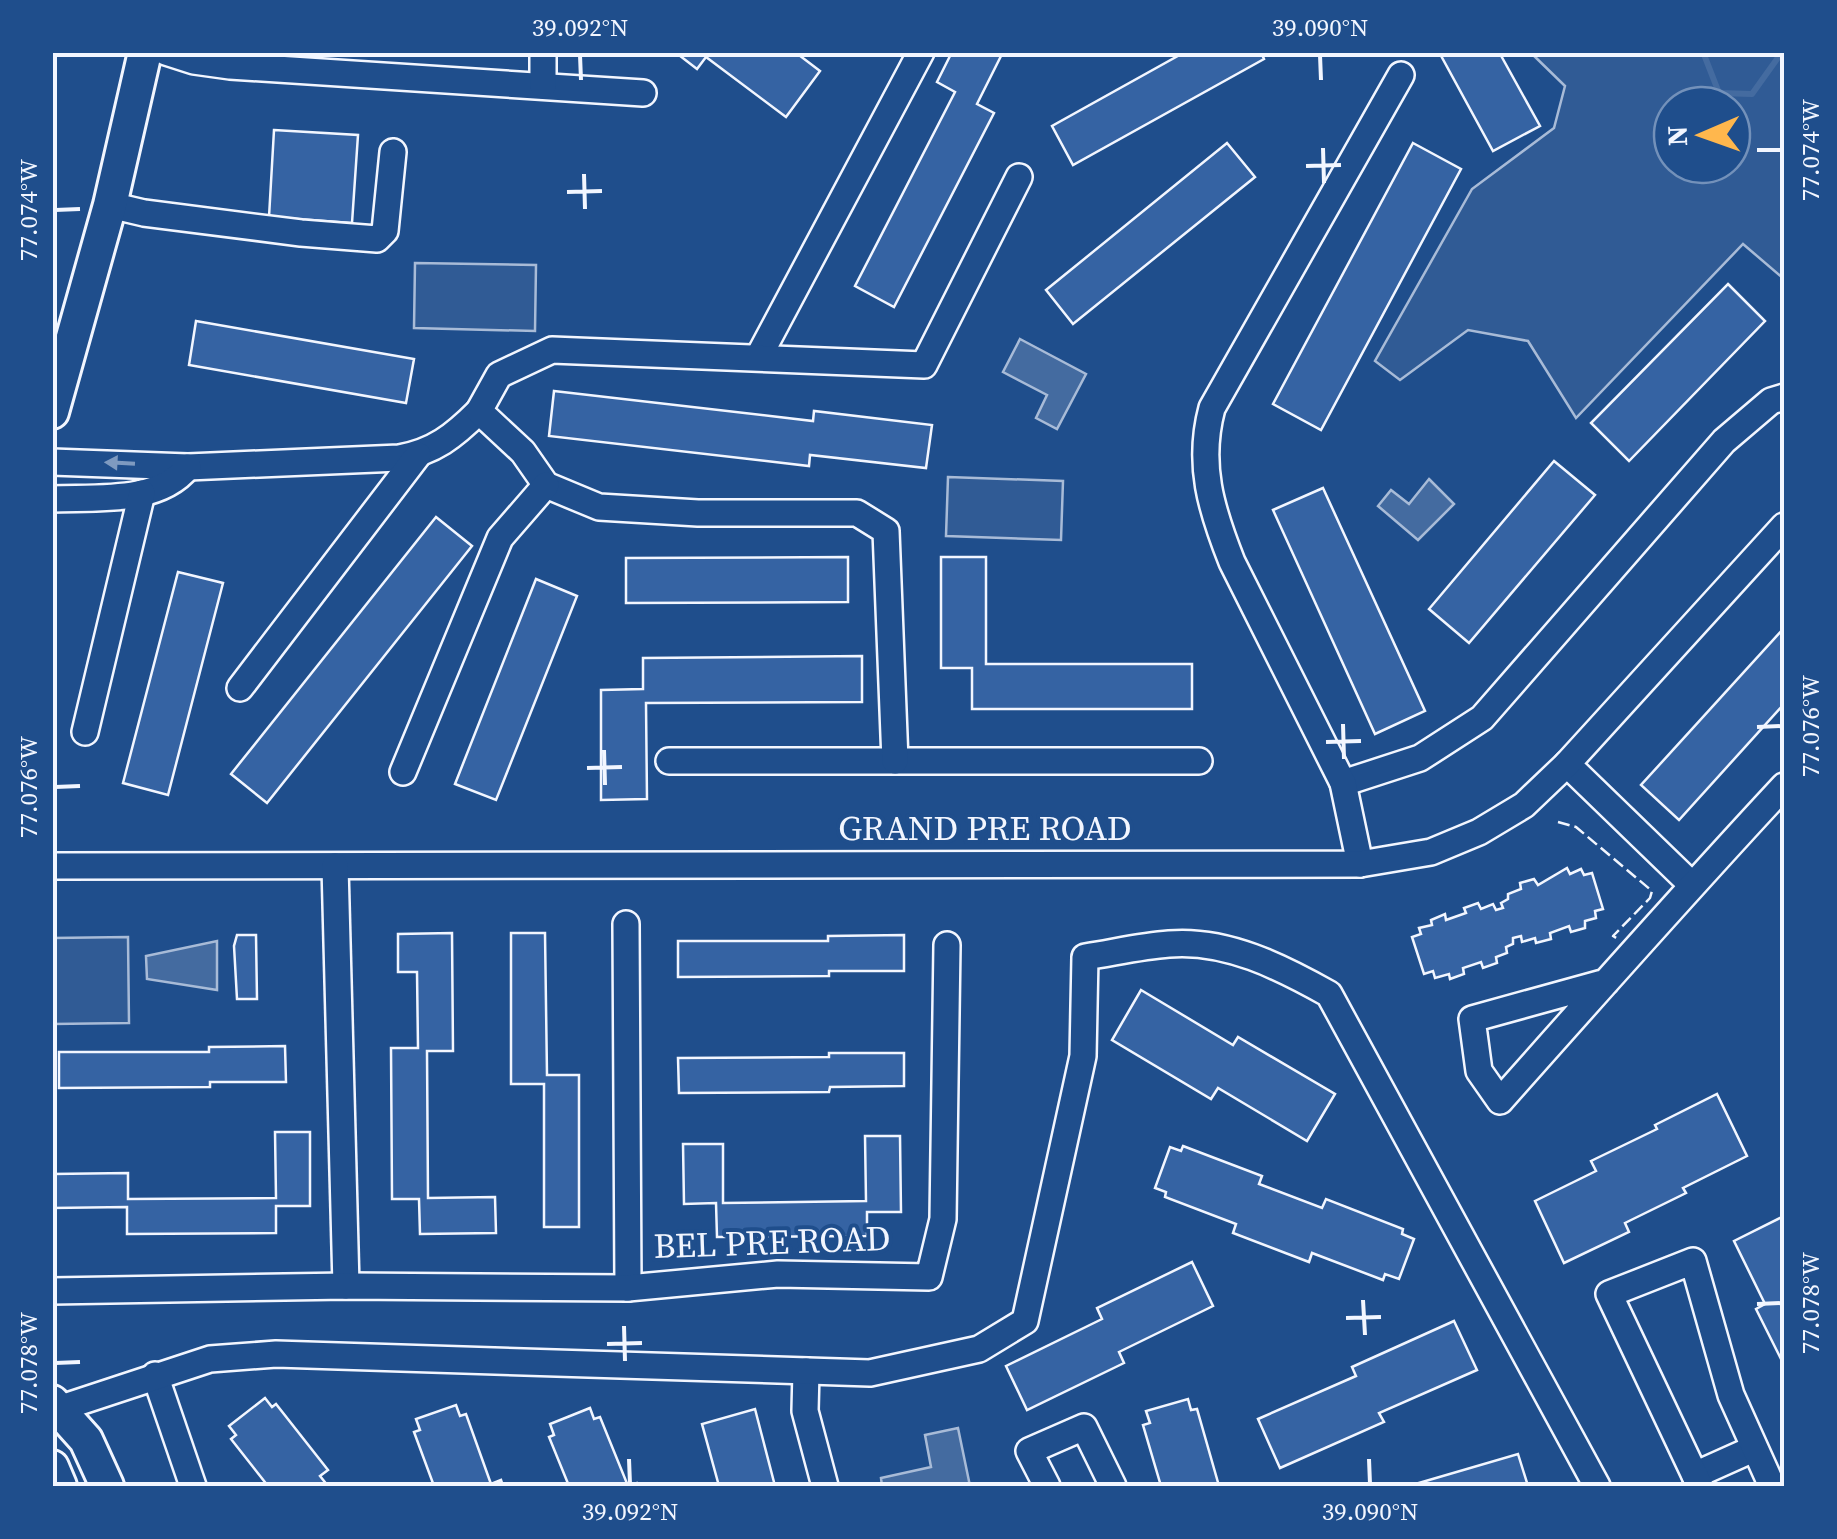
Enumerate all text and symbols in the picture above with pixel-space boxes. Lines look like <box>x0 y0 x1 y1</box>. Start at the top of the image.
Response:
text: 39.092°N <box>532 10 628 44</box>
text: 39.090°N <box>1272 10 1368 44</box>
north arrow <box>1652 85 1752 185</box>
text: 77.074°W <box>1793 99 1827 201</box>
text: N <box>1658 125 1696 147</box>
text: 77.074°W <box>11 159 45 261</box>
one-way arrow <box>104 455 136 471</box>
text: 77.076°W <box>1793 675 1827 777</box>
text: 77.076°W <box>11 736 45 838</box>
street label: GRAND PRE ROAD <box>838 804 1132 852</box>
street label: BEL PRE ROAD <box>653 1214 891 1270</box>
text: 77.078°W <box>1793 1252 1827 1354</box>
text: 77.078°W <box>11 1312 45 1414</box>
text: 39.092°N <box>582 1494 678 1528</box>
text: 39.090°N <box>1322 1494 1418 1528</box>

